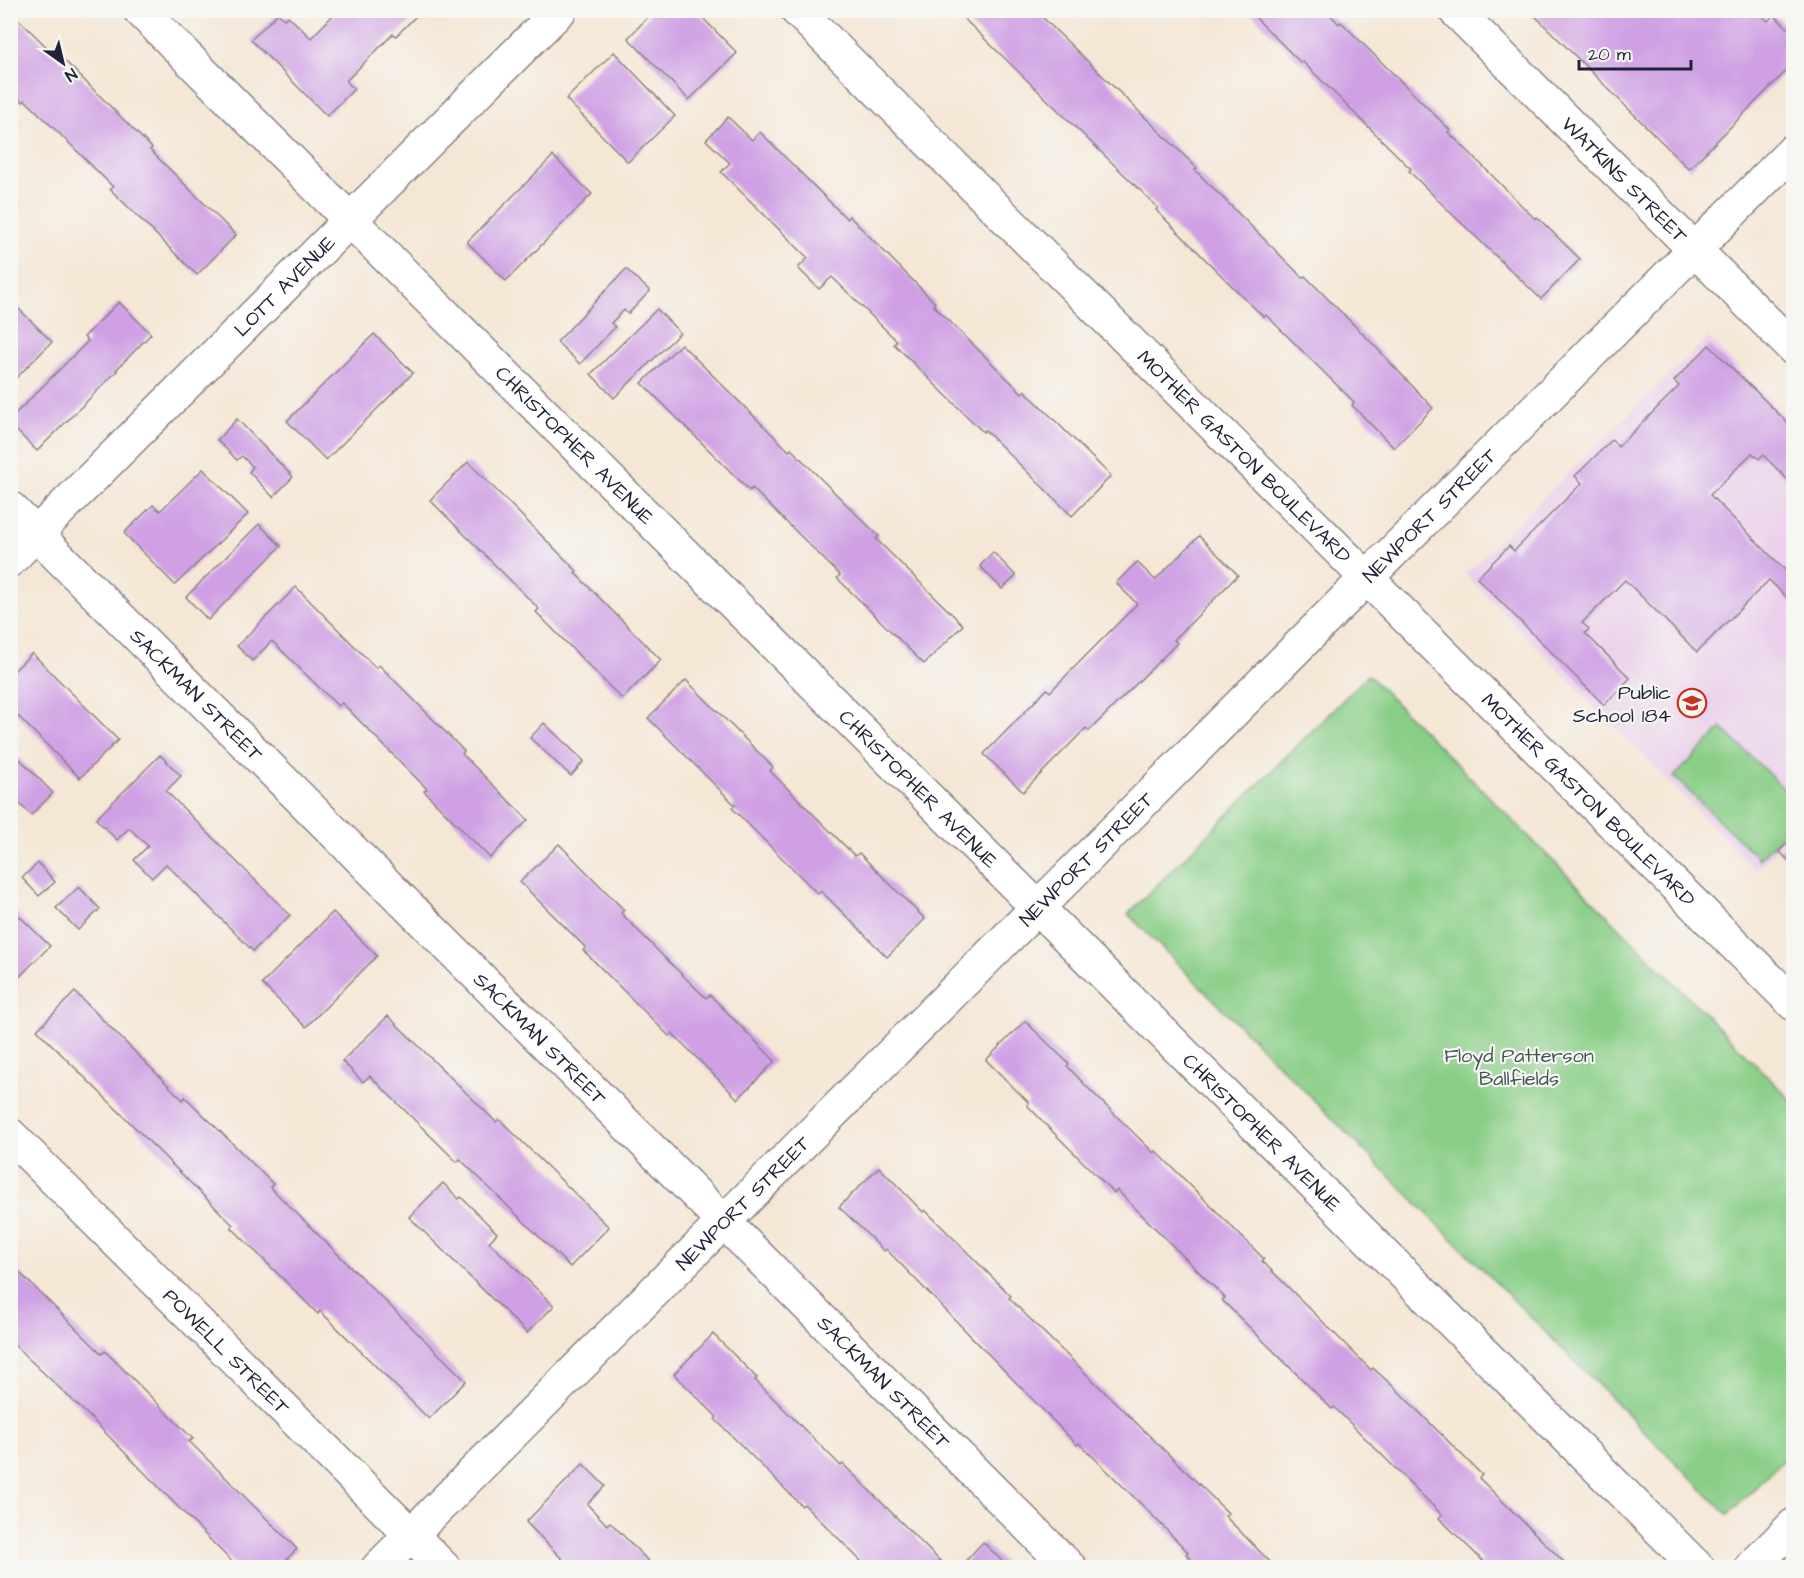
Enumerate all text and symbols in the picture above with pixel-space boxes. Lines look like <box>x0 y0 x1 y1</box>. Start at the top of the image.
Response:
north arrow <box>33 33 93 93</box>
scale bar <box>1579 33 1692 71</box>
text: 20 m <box>1588 42 1631 67</box>
text: N <box>61 63 81 87</box>
street label: WATKINS STREET <box>1555 111 1694 250</box>
street label: LOTT AVENUE <box>228 229 342 343</box>
street label: MOTHER GASTON BOULEVARD <box>1131 344 1357 570</box>
street label: CHRISTOPHER AVENUE <box>489 360 660 531</box>
street label: NEWPORT STREET <box>1357 442 1504 589</box>
street label: SACKMAN STREET <box>123 623 269 768</box>
place label: Public School 184 <box>1573 679 1671 730</box>
street label: MOTHER GASTON BOULEVARD <box>1475 687 1701 913</box>
school or university icon: Public School 184 <box>1676 687 1708 719</box>
street label: CHRISTOPHER AVENUE <box>832 704 1004 875</box>
street label: NEWPORT STREET <box>1013 786 1161 933</box>
street label: SACKMAN STREET <box>467 966 613 1112</box>
park label: Floyd Patterson Ballfields <box>1444 1042 1594 1093</box>
street label: CHRISTOPHER AVENUE <box>1176 1047 1347 1219</box>
street label: NEWPORT STREET <box>670 1130 817 1277</box>
street label: POWELL STREET <box>156 1282 296 1422</box>
street label: SACKMAN STREET <box>811 1310 956 1456</box>

